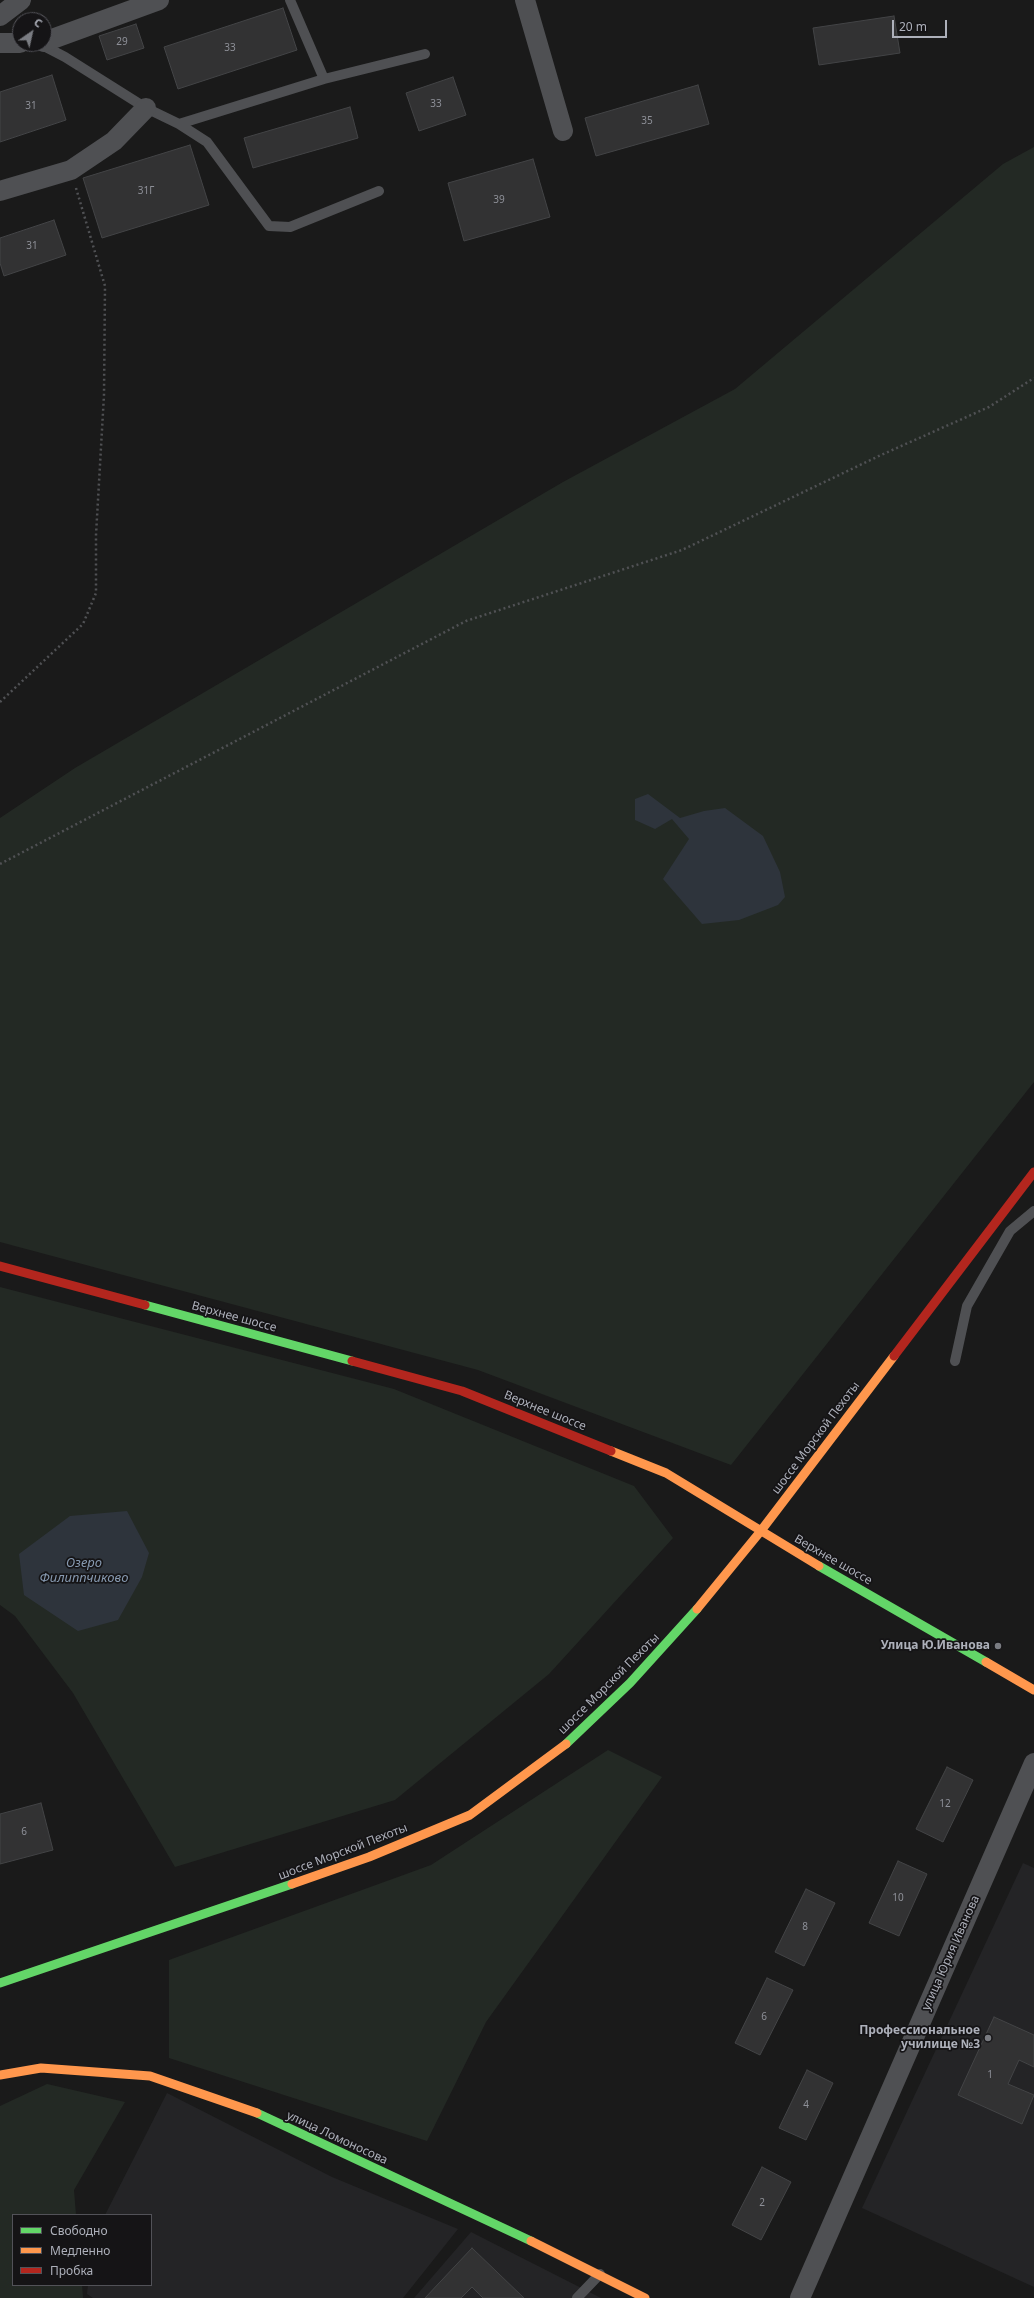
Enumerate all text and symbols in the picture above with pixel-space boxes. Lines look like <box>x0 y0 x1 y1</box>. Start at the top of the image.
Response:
north arrow <box>12 12 52 52</box>
scale bar <box>894 12 949 38</box>
text: С <box>31 14 46 31</box>
text: 20 m <box>899 18 927 35</box>
house number: 29 <box>116 36 128 48</box>
house number: 33 <box>224 42 236 54</box>
house number: 33 <box>430 98 442 110</box>
house number: 31 <box>25 100 37 112</box>
house number: 35 <box>641 115 653 127</box>
house number: 31Г <box>138 185 154 197</box>
house number: 39 <box>493 194 505 206</box>
house number: 31 <box>26 240 38 252</box>
street label: Верхнее шоссе <box>190 1299 278 1335</box>
street label: шоссе Морской Пехоты <box>769 1379 863 1497</box>
street label: Верхнее шоссе <box>502 1388 588 1434</box>
street label: Верхнее шоссе <box>792 1532 874 1588</box>
water label: Озеро Филиппчиково <box>40 1555 128 1586</box>
street label: шоссе Морской Пехоты <box>555 1630 663 1738</box>
place label: Улица Ю.Иванова <box>881 1639 990 1653</box>
marker: Улица Ю.Иванова <box>993 1641 1003 1651</box>
house number: 12 <box>939 1798 951 1810</box>
street label: шоссе Морской Пехоты <box>276 1821 410 1883</box>
house number: 6 <box>21 1826 27 1838</box>
house number: 10 <box>892 1892 904 1904</box>
street label: улица Юрия Иванова <box>919 1893 983 2013</box>
house number: 8 <box>802 1921 808 1933</box>
house number: 6 <box>761 2011 767 2023</box>
place label: Профессиональное училище №3 <box>859 2024 980 2052</box>
marker: Профессиональное училище №3 <box>983 2033 993 2043</box>
house number: 1 <box>987 2069 993 2081</box>
house number: 4 <box>803 2099 809 2111</box>
street label: улица Ломоносова <box>284 2108 390 2168</box>
house number: 2 <box>759 2197 765 2209</box>
legend <box>12 2214 152 2286</box>
text: Свободно <box>50 2222 108 2239</box>
text: Медленно <box>50 2242 110 2259</box>
text: Пробка <box>50 2262 93 2279</box>

